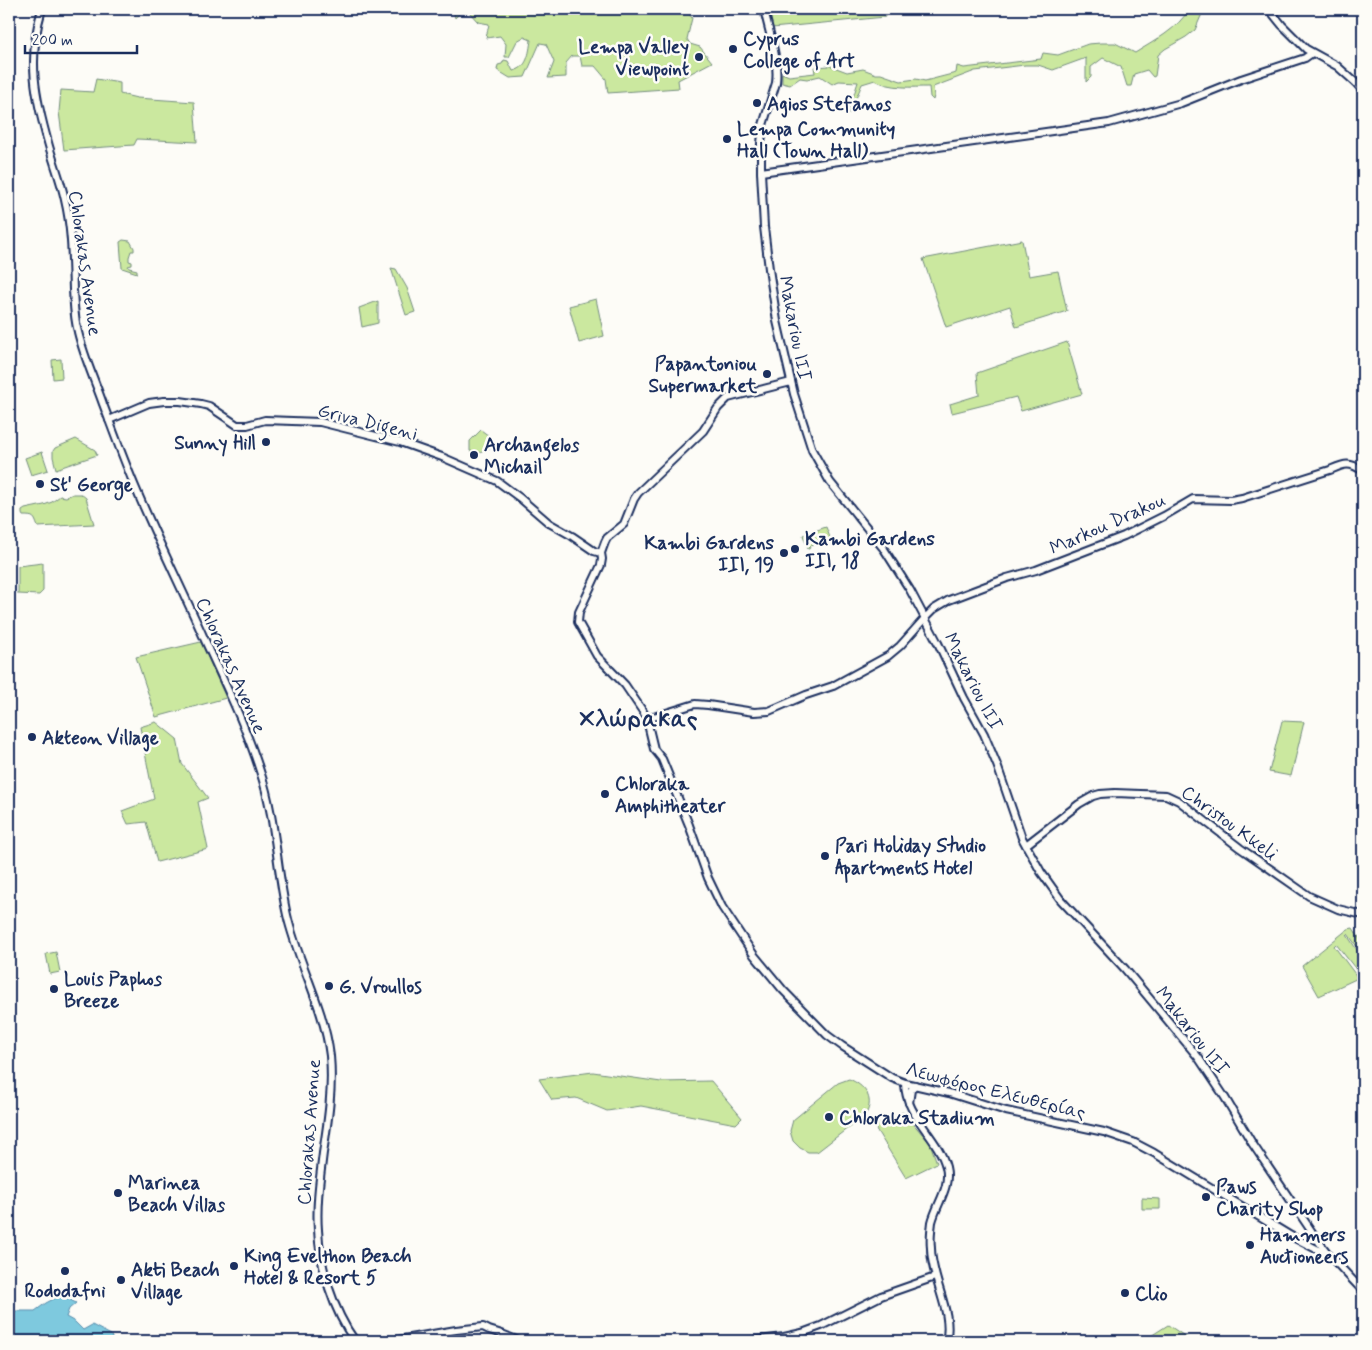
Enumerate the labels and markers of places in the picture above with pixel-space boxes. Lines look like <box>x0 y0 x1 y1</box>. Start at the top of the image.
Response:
place label: Cyprus College of Art <box>743 27 855 75</box>
place label: Lempa Valley Viewpoint <box>578 35 689 82</box>
marker: Cyprus College of Art <box>727 43 739 55</box>
marker: Lempa Valley Viewpoint <box>693 51 705 63</box>
place label: Agios Stefanos <box>767 92 892 118</box>
marker: Agios Stefanos <box>751 97 763 109</box>
place label: Lempa Community Hall (Town Hall) <box>737 117 896 164</box>
marker: Lempa Community Hall (Town Hall) <box>721 133 733 145</box>
place label: Papantoniou Supermarket <box>649 352 758 399</box>
marker: Papantoniou Supermarket <box>761 368 773 380</box>
place label: Sunny Hill <box>174 431 256 457</box>
place label: Archangelos Michail <box>484 433 580 480</box>
marker: Sunny Hill <box>260 436 272 448</box>
marker: Archangelos Michail <box>468 449 480 461</box>
place label: St' George <box>50 473 133 501</box>
marker: St' George <box>34 478 46 490</box>
place label: Kambi Gardens III, 18 <box>805 527 935 574</box>
place label: Kambi Gardens III, 19 <box>644 531 775 578</box>
marker: Kambi Gardens III, 18 <box>789 543 801 555</box>
marker: Kambi Gardens III, 19 <box>778 547 790 559</box>
place label: Akteon Village <box>42 726 159 752</box>
marker: Akteon Village <box>26 731 38 743</box>
place label: Chloraka Amphitheater <box>615 772 727 819</box>
marker: Chloraka Amphitheater <box>599 788 611 800</box>
place label: Pari Holiday Studio Apartments Hotel <box>835 834 986 883</box>
marker: Pari Holiday Studio Apartments Hotel <box>819 850 831 862</box>
place label: Louis Paphos Breeze <box>64 967 163 1014</box>
place label: G. Vroullos <box>339 975 422 1000</box>
marker: G. Vroullos <box>323 980 335 992</box>
marker: Louis Paphos Breeze <box>48 983 60 995</box>
place label: Chloraka Stadium <box>839 1106 995 1131</box>
marker: Chloraka Stadium <box>823 1111 835 1123</box>
place label: Marinea Beach Villas <box>128 1171 226 1218</box>
place label: Paws Charity Shop <box>1216 1175 1323 1222</box>
marker: Marinea Beach Villas <box>112 1187 124 1199</box>
marker: Paws Charity Shop <box>1200 1191 1212 1203</box>
place label: Hammers Auctioneers <box>1260 1223 1349 1270</box>
marker: Hammers Auctioneers <box>1244 1239 1256 1251</box>
place label: King Evelthon Beach Hotel & Resort 5 <box>244 1244 412 1291</box>
place label: Akti Beach Village <box>131 1258 220 1306</box>
marker: King Evelthon Beach Hotel & Resort 5 <box>228 1260 240 1272</box>
marker: Rododafni <box>59 1265 71 1277</box>
marker: Akti Beach Village <box>115 1274 127 1286</box>
place label: Rododafni <box>25 1279 105 1304</box>
place label: Clio <box>1135 1282 1168 1307</box>
marker: Clio <box>1119 1287 1131 1299</box>

